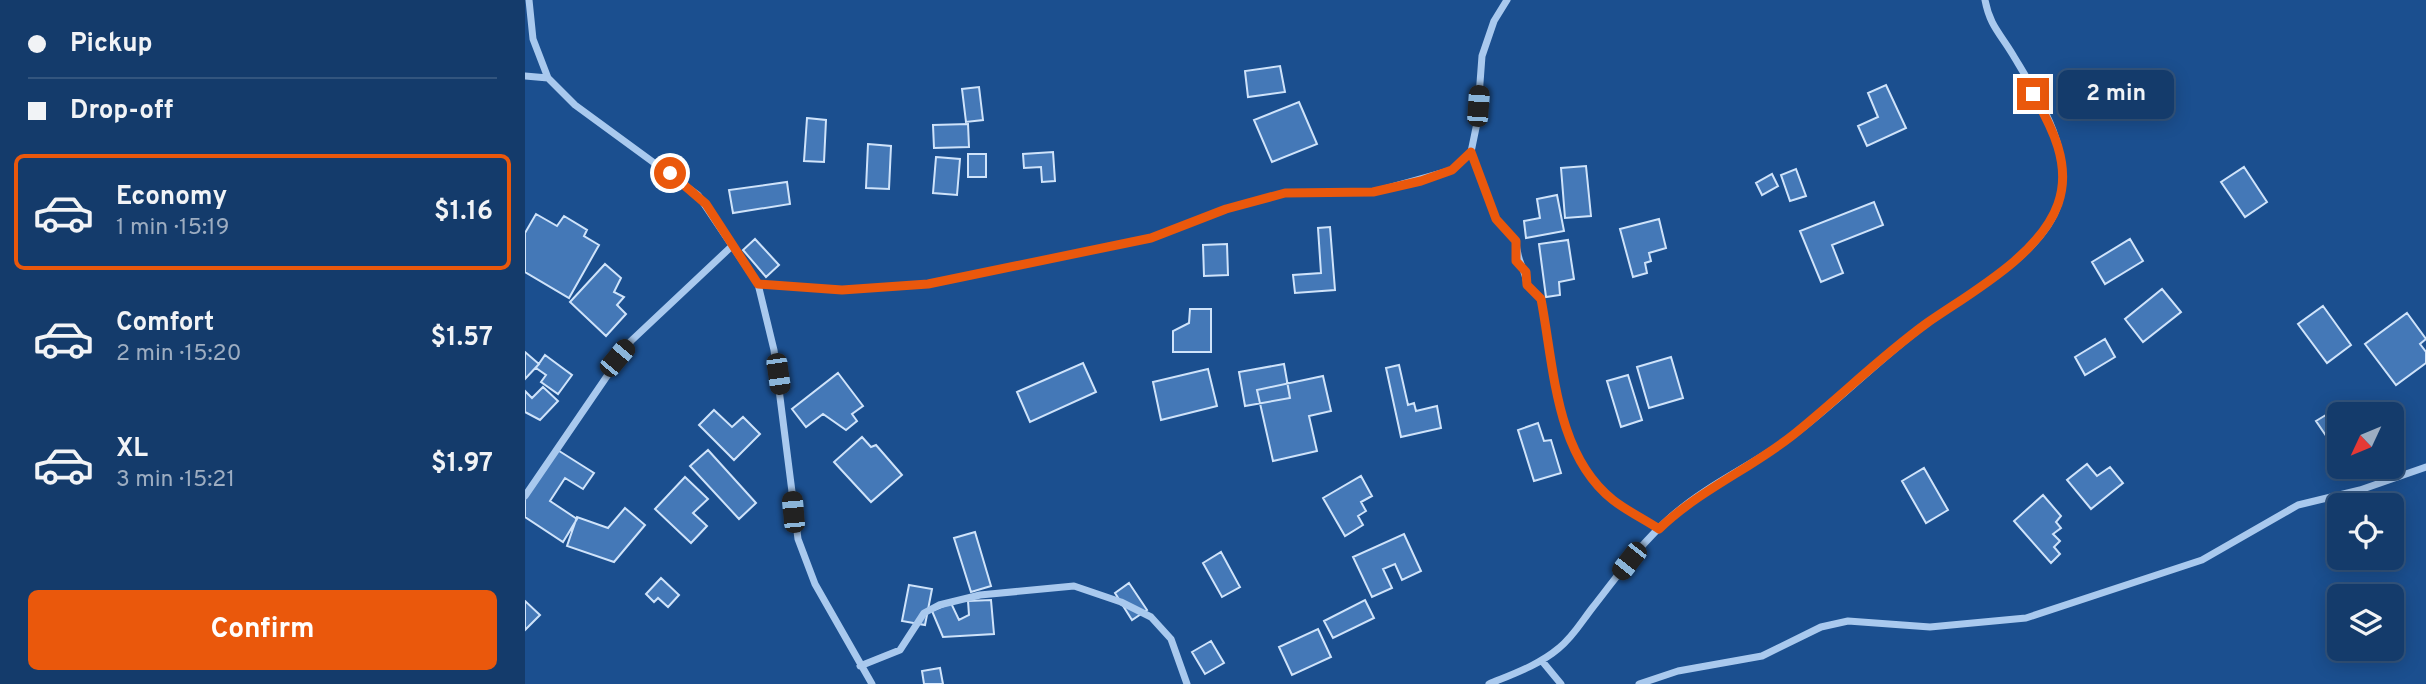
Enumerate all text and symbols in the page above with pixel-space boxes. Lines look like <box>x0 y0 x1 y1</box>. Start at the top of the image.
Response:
text: Pickup <box>70 28 153 61</box>
callout: 2 min <box>2057 70 2173 119</box>
route end <box>2017 78 2049 110</box>
text: 2 min <box>2086 80 2146 109</box>
car <box>1467 84 1490 128</box>
text: Drop-off <box>70 95 173 128</box>
route start <box>654 157 686 189</box>
icon: car <box>32 181 95 244</box>
text: Economy <box>116 181 227 214</box>
text: $1.16 <box>434 196 493 229</box>
text: 1 min · 15:19 <box>116 214 229 243</box>
icon: car <box>32 307 95 370</box>
text: Comfort <box>116 307 214 340</box>
text: $1.57 <box>431 322 493 355</box>
car <box>596 335 639 381</box>
text: 2 min · 15:20 <box>116 340 241 369</box>
car <box>765 352 792 396</box>
north arrow <box>2327 402 2405 480</box>
map controls <box>2327 402 2404 661</box>
icon: car <box>32 433 95 496</box>
text: XL <box>116 433 148 466</box>
text: $1.97 <box>431 448 493 481</box>
text: 3 min · 15:21 <box>116 466 235 495</box>
car <box>781 490 806 534</box>
button: locate <box>2327 493 2404 570</box>
car <box>1608 538 1651 584</box>
button: layers <box>2327 584 2404 661</box>
button: Confirm <box>28 590 497 670</box>

